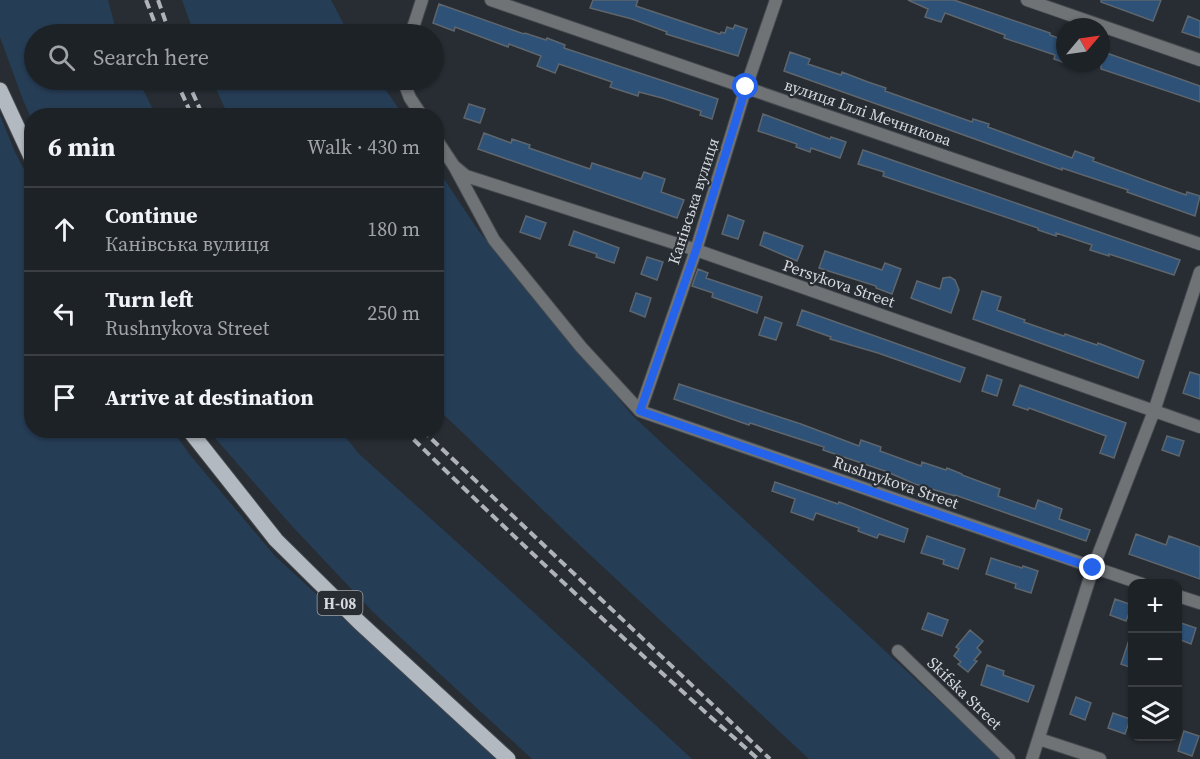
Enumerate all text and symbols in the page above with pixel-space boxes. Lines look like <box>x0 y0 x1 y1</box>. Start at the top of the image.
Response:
north arrow <box>1056 18 1110 72</box>
search box <box>24 24 444 90</box>
icon: search <box>45 41 78 74</box>
text: Search here <box>93 42 209 72</box>
route start <box>732 73 758 99</box>
street label: вулиця Іллі Мечникова <box>782 73 955 151</box>
text: 6 min <box>48 129 115 165</box>
text: Walk · 430 m <box>307 133 420 161</box>
street label: Канівська вулиця <box>662 135 724 267</box>
text: Continue <box>105 200 198 230</box>
icon: ahead <box>48 213 81 246</box>
text: 180 m <box>367 215 420 243</box>
text: Канівська вулиця <box>105 230 270 258</box>
street label: Persykova Street <box>780 254 899 313</box>
text: Turn left <box>105 284 193 314</box>
icon: left <box>48 297 81 330</box>
text: 250 m <box>367 299 420 327</box>
text: Rushnykova Street <box>105 314 269 342</box>
icon: arrive <box>48 381 81 414</box>
text: Arrive at destination <box>105 382 314 412</box>
street label: Rushnykova Street <box>830 450 962 514</box>
route end <box>1079 554 1105 580</box>
map controls <box>1128 579 1182 741</box>
button: + <box>1128 579 1182 633</box>
road number: Н-08 <box>318 591 362 615</box>
button: − <box>1128 633 1182 687</box>
street label: Skifska Street <box>923 652 1008 735</box>
button: layers <box>1128 687 1182 741</box>

